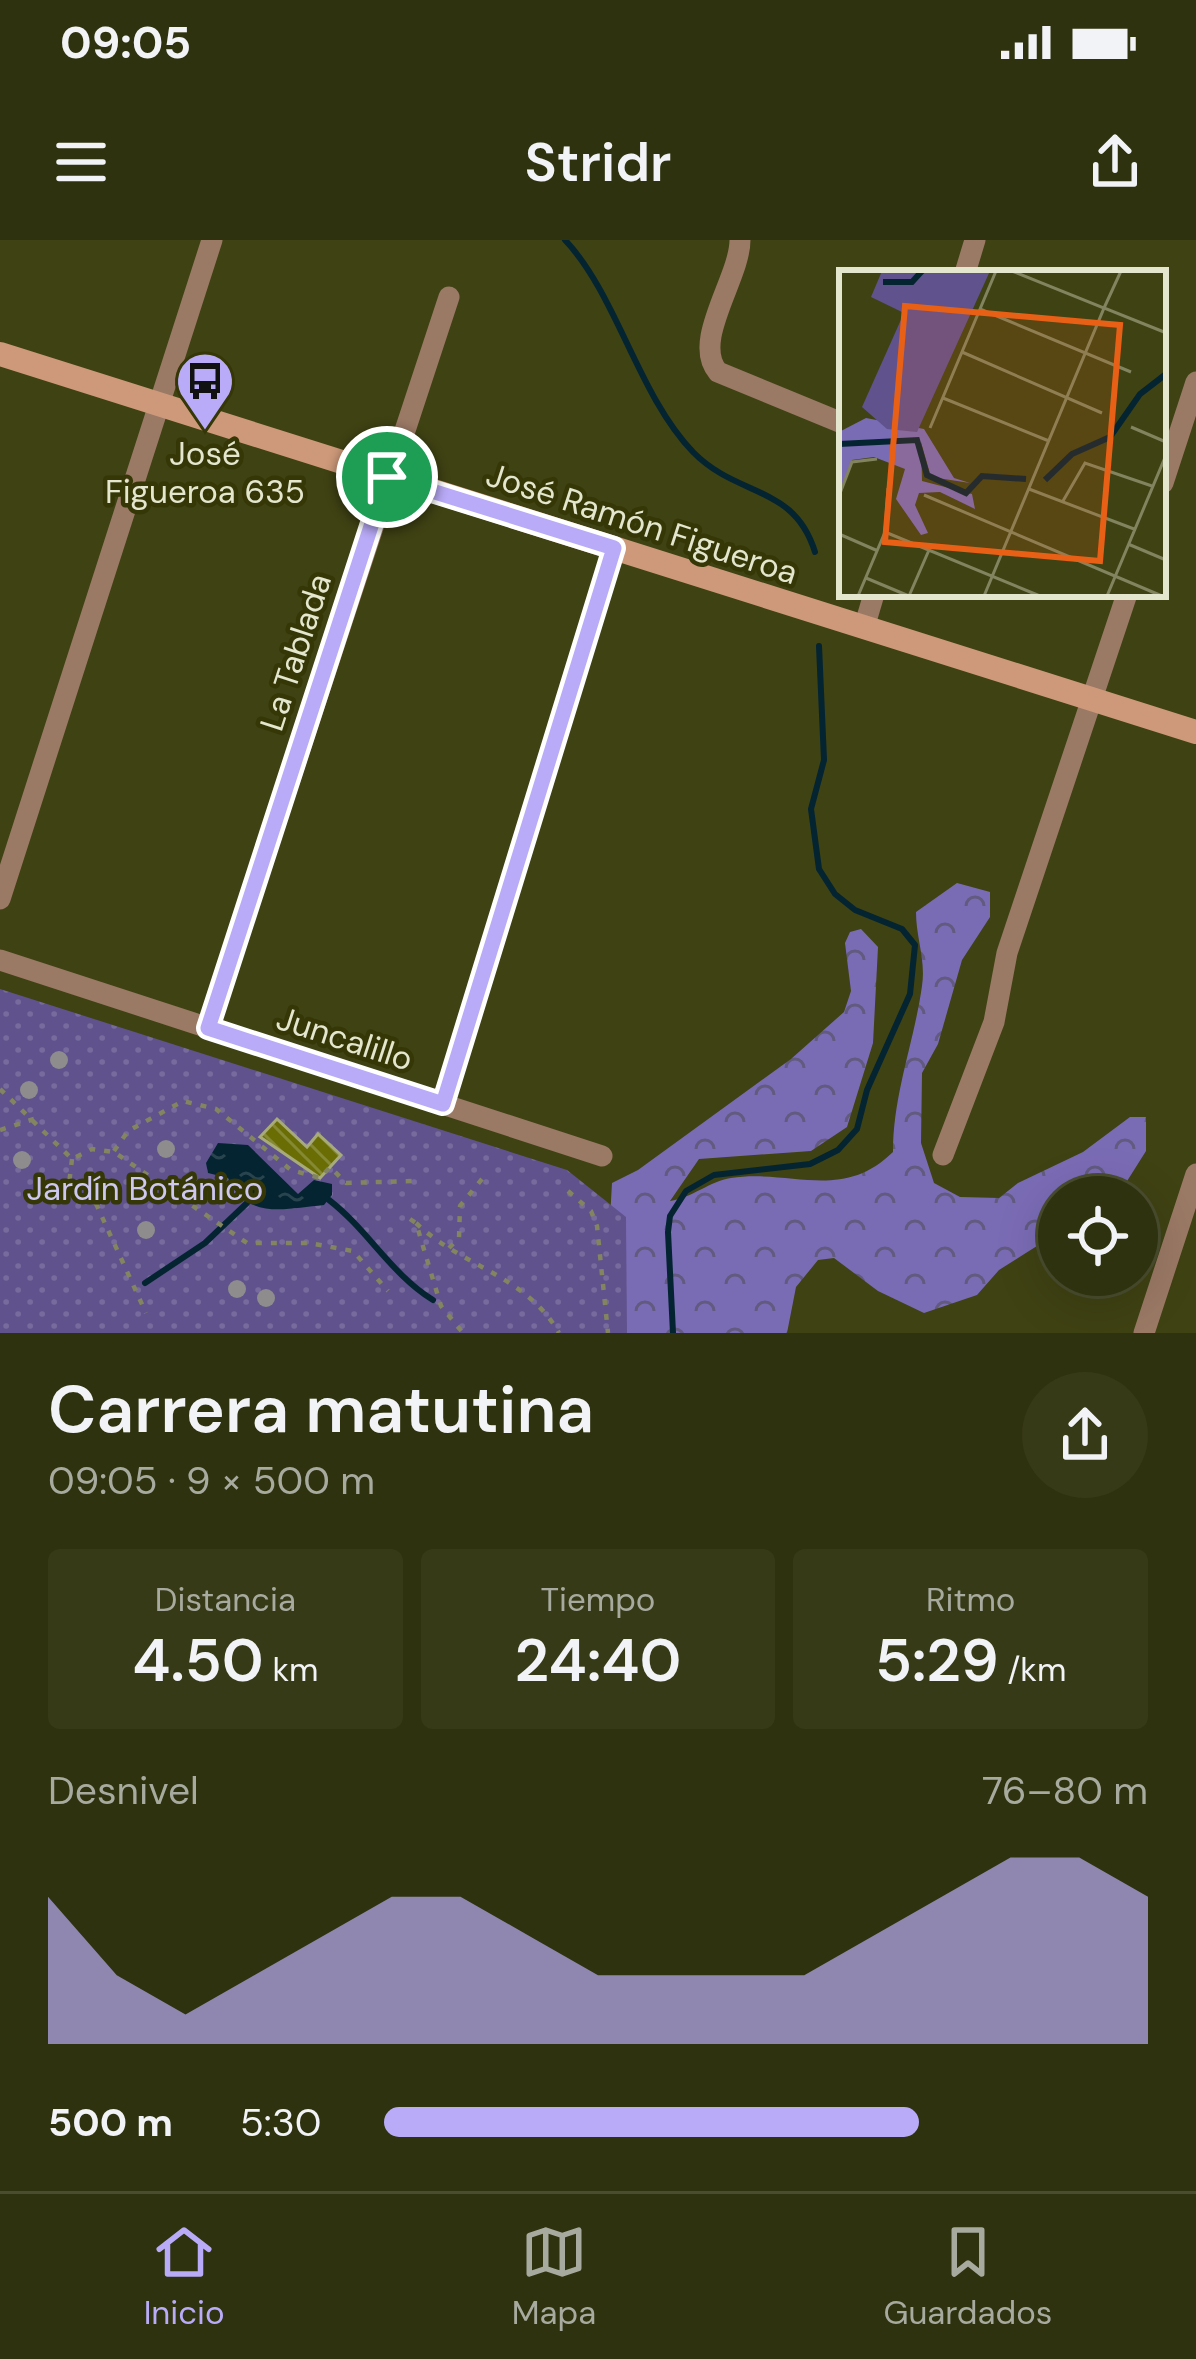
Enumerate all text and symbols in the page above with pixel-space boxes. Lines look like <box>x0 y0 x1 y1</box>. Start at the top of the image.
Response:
text: 09:05 <box>60 13 191 72</box>
text: Stridr <box>525 127 672 198</box>
icon: menu <box>48 129 114 195</box>
icon: share <box>1082 129 1148 195</box>
inset map <box>839 270 1166 597</box>
bus stop icon: José Figueroa 635 <box>174 350 236 432</box>
pin <box>336 426 438 528</box>
place label: José Figueroa 635 <box>105 432 305 513</box>
icon: arrive <box>354 444 420 510</box>
street label: José Ramón Figueroa <box>481 453 803 594</box>
street label: La Tablada <box>250 568 341 736</box>
street label: Juncalillo <box>271 996 418 1081</box>
park label: Jardín Botánico <box>27 1167 263 1210</box>
map controls <box>1038 1176 1158 1296</box>
button: locate <box>1038 1176 1158 1296</box>
text: Carrera matutina <box>48 1367 594 1452</box>
button: share <box>1022 1372 1148 1498</box>
text: 09:05 · 9 × 500 m <box>48 1455 375 1506</box>
text: Distancia <box>155 1578 296 1621</box>
text: Tiempo <box>541 1578 655 1621</box>
text: Ritmo <box>926 1578 1015 1621</box>
text: 4.50 <box>132 1621 264 1700</box>
text: 24:40 <box>515 1621 681 1700</box>
text: 5:29 <box>875 1621 999 1700</box>
text: km <box>264 1648 318 1691</box>
text: /km <box>999 1648 1066 1691</box>
text: Desnivel <box>48 1765 199 1816</box>
text: 76–80 m <box>982 1765 1148 1816</box>
text: 500 m <box>48 2097 173 2148</box>
text: 5:30 <box>240 2097 321 2148</box>
tab: Inicio <box>144 2219 225 2334</box>
tab: Mapa <box>512 2219 596 2334</box>
tab: Guardados <box>883 2219 1052 2334</box>

